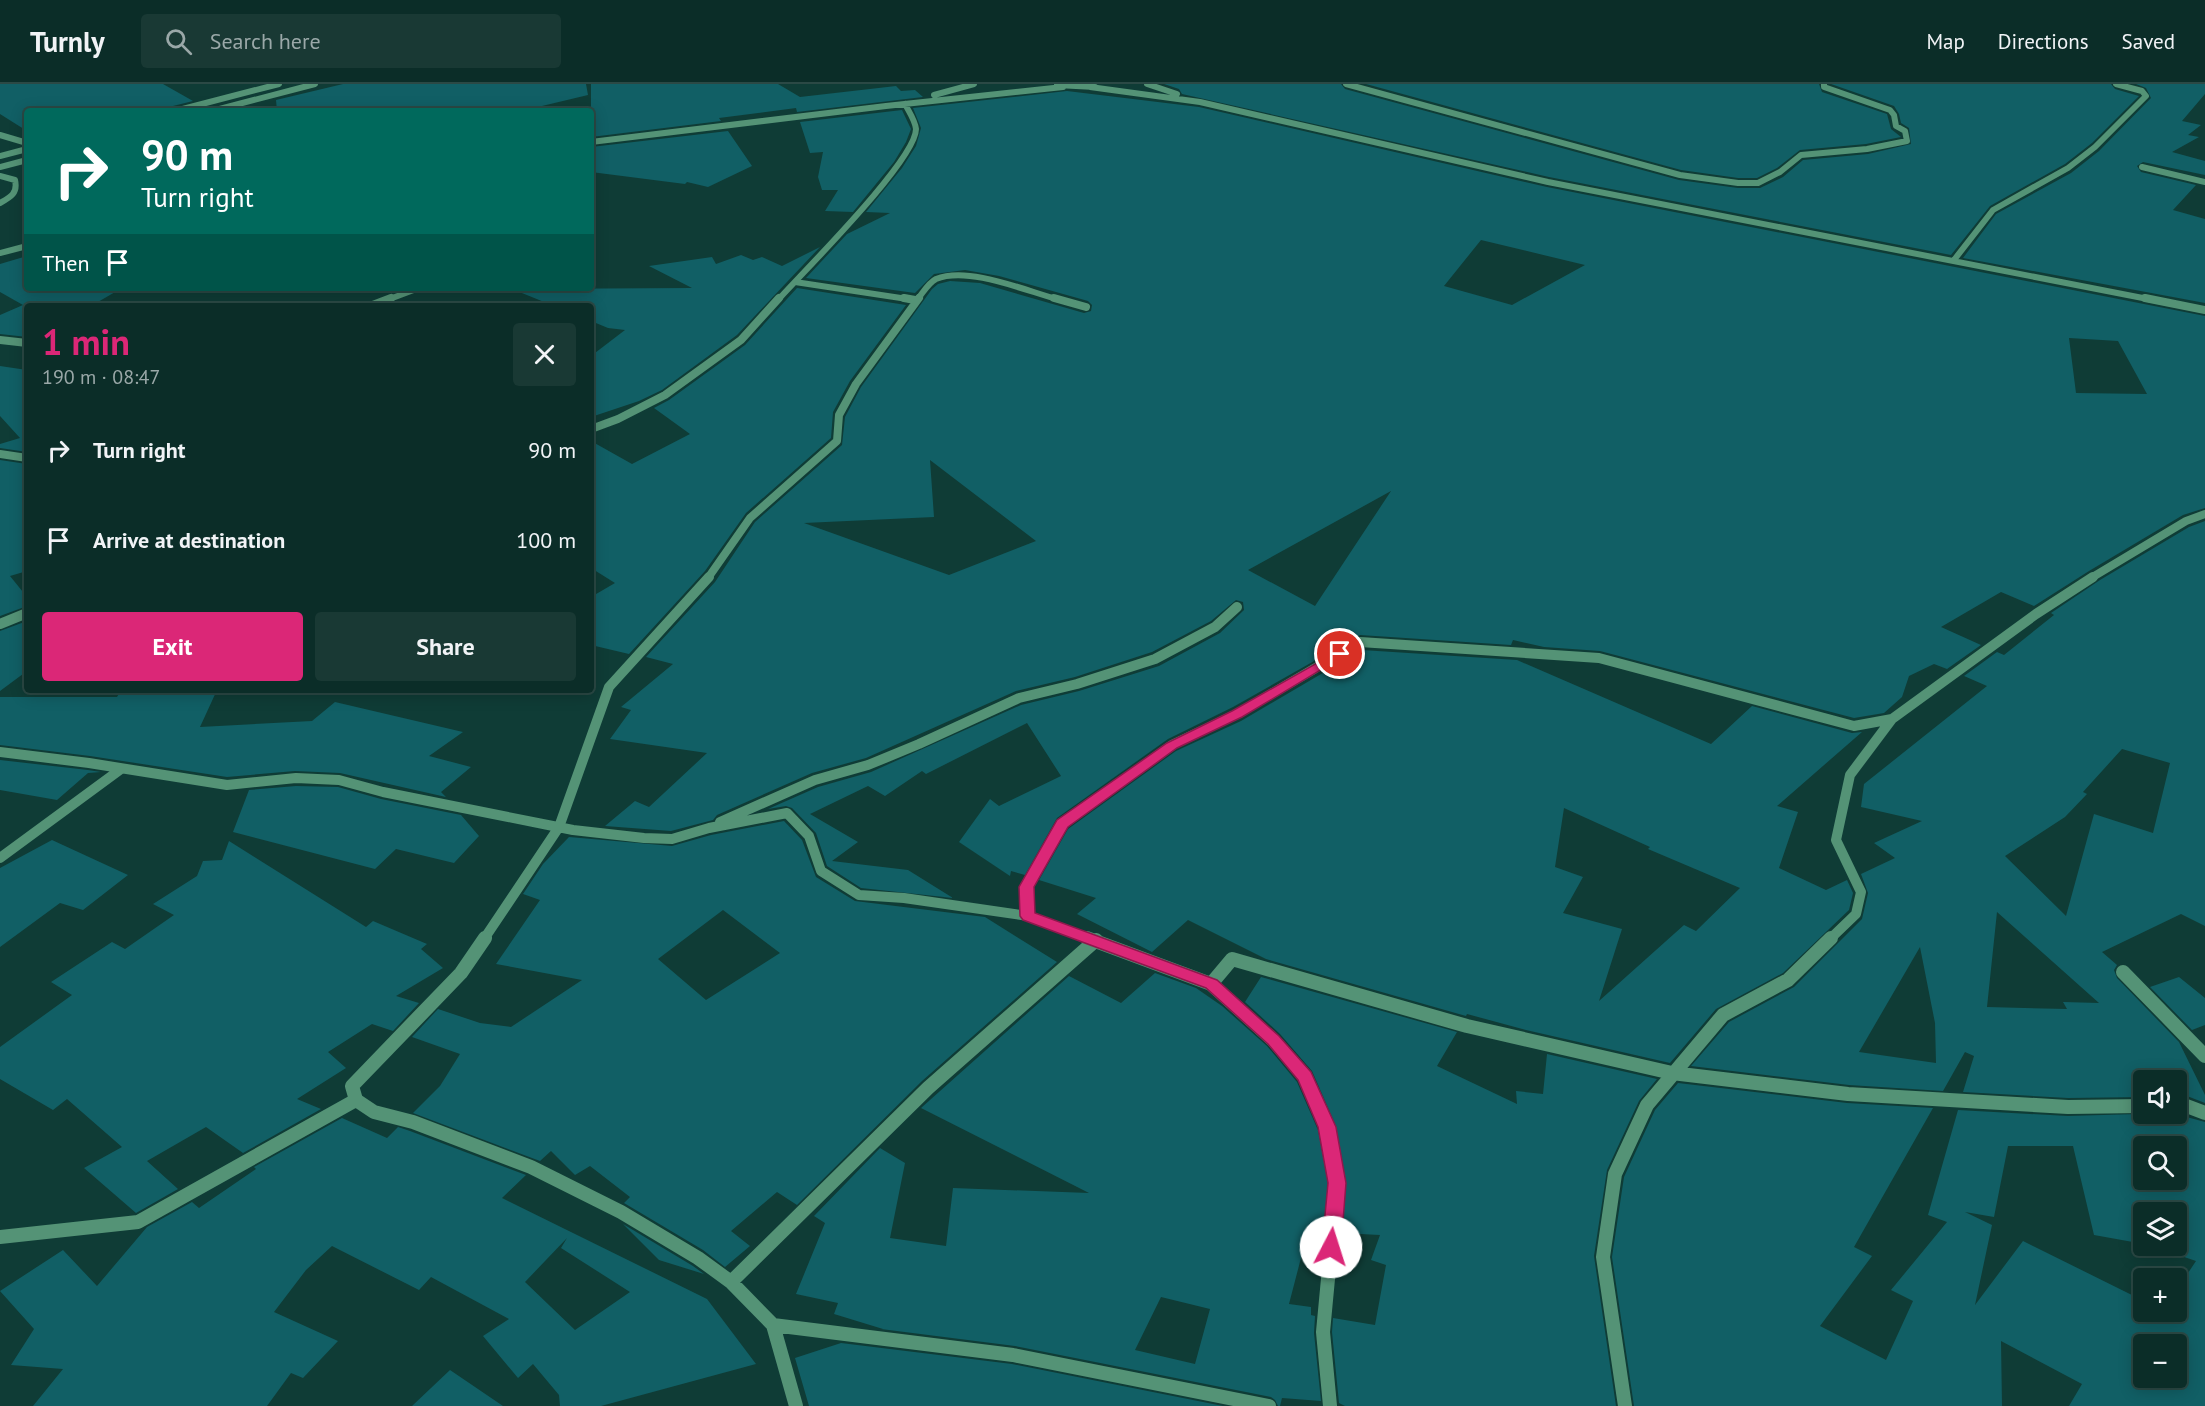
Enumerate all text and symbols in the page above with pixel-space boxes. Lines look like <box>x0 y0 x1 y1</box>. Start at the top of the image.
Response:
search box <box>141 14 561 68</box>
text: Turnly <box>30 23 105 60</box>
icon: search <box>162 25 195 58</box>
text: Search here <box>210 27 321 55</box>
text: Map <box>1926 28 1965 55</box>
text: Directions <box>1998 28 2089 55</box>
text: Saved <box>2122 28 2175 55</box>
text: 90 m <box>141 127 233 182</box>
icon: right <box>42 132 120 210</box>
text: Turn right <box>141 180 254 214</box>
icon: arrive <box>101 246 134 279</box>
text: Then <box>42 249 89 277</box>
text: 1 min <box>42 318 130 365</box>
button: close <box>513 323 576 386</box>
text: 190 m · 08:47 <box>42 364 160 390</box>
icon: right <box>42 434 75 467</box>
text: Turn right <box>93 436 185 464</box>
text: 90 m <box>528 436 576 464</box>
icon: arrive <box>42 524 75 557</box>
text: Arrive at destination <box>93 526 285 554</box>
text: 100 m <box>516 526 576 554</box>
button: Exit <box>42 612 303 681</box>
button: Share <box>315 612 576 681</box>
pin <box>1314 628 1365 679</box>
icon: arrive <box>1323 637 1356 670</box>
map controls <box>2133 1070 2187 1388</box>
button: sound <box>2133 1070 2187 1124</box>
button: search <box>2133 1136 2187 1190</box>
button: layers <box>2133 1202 2187 1256</box>
position arrow <box>1299 1215 1363 1279</box>
button: + <box>2133 1268 2187 1322</box>
button: − <box>2133 1334 2187 1388</box>

